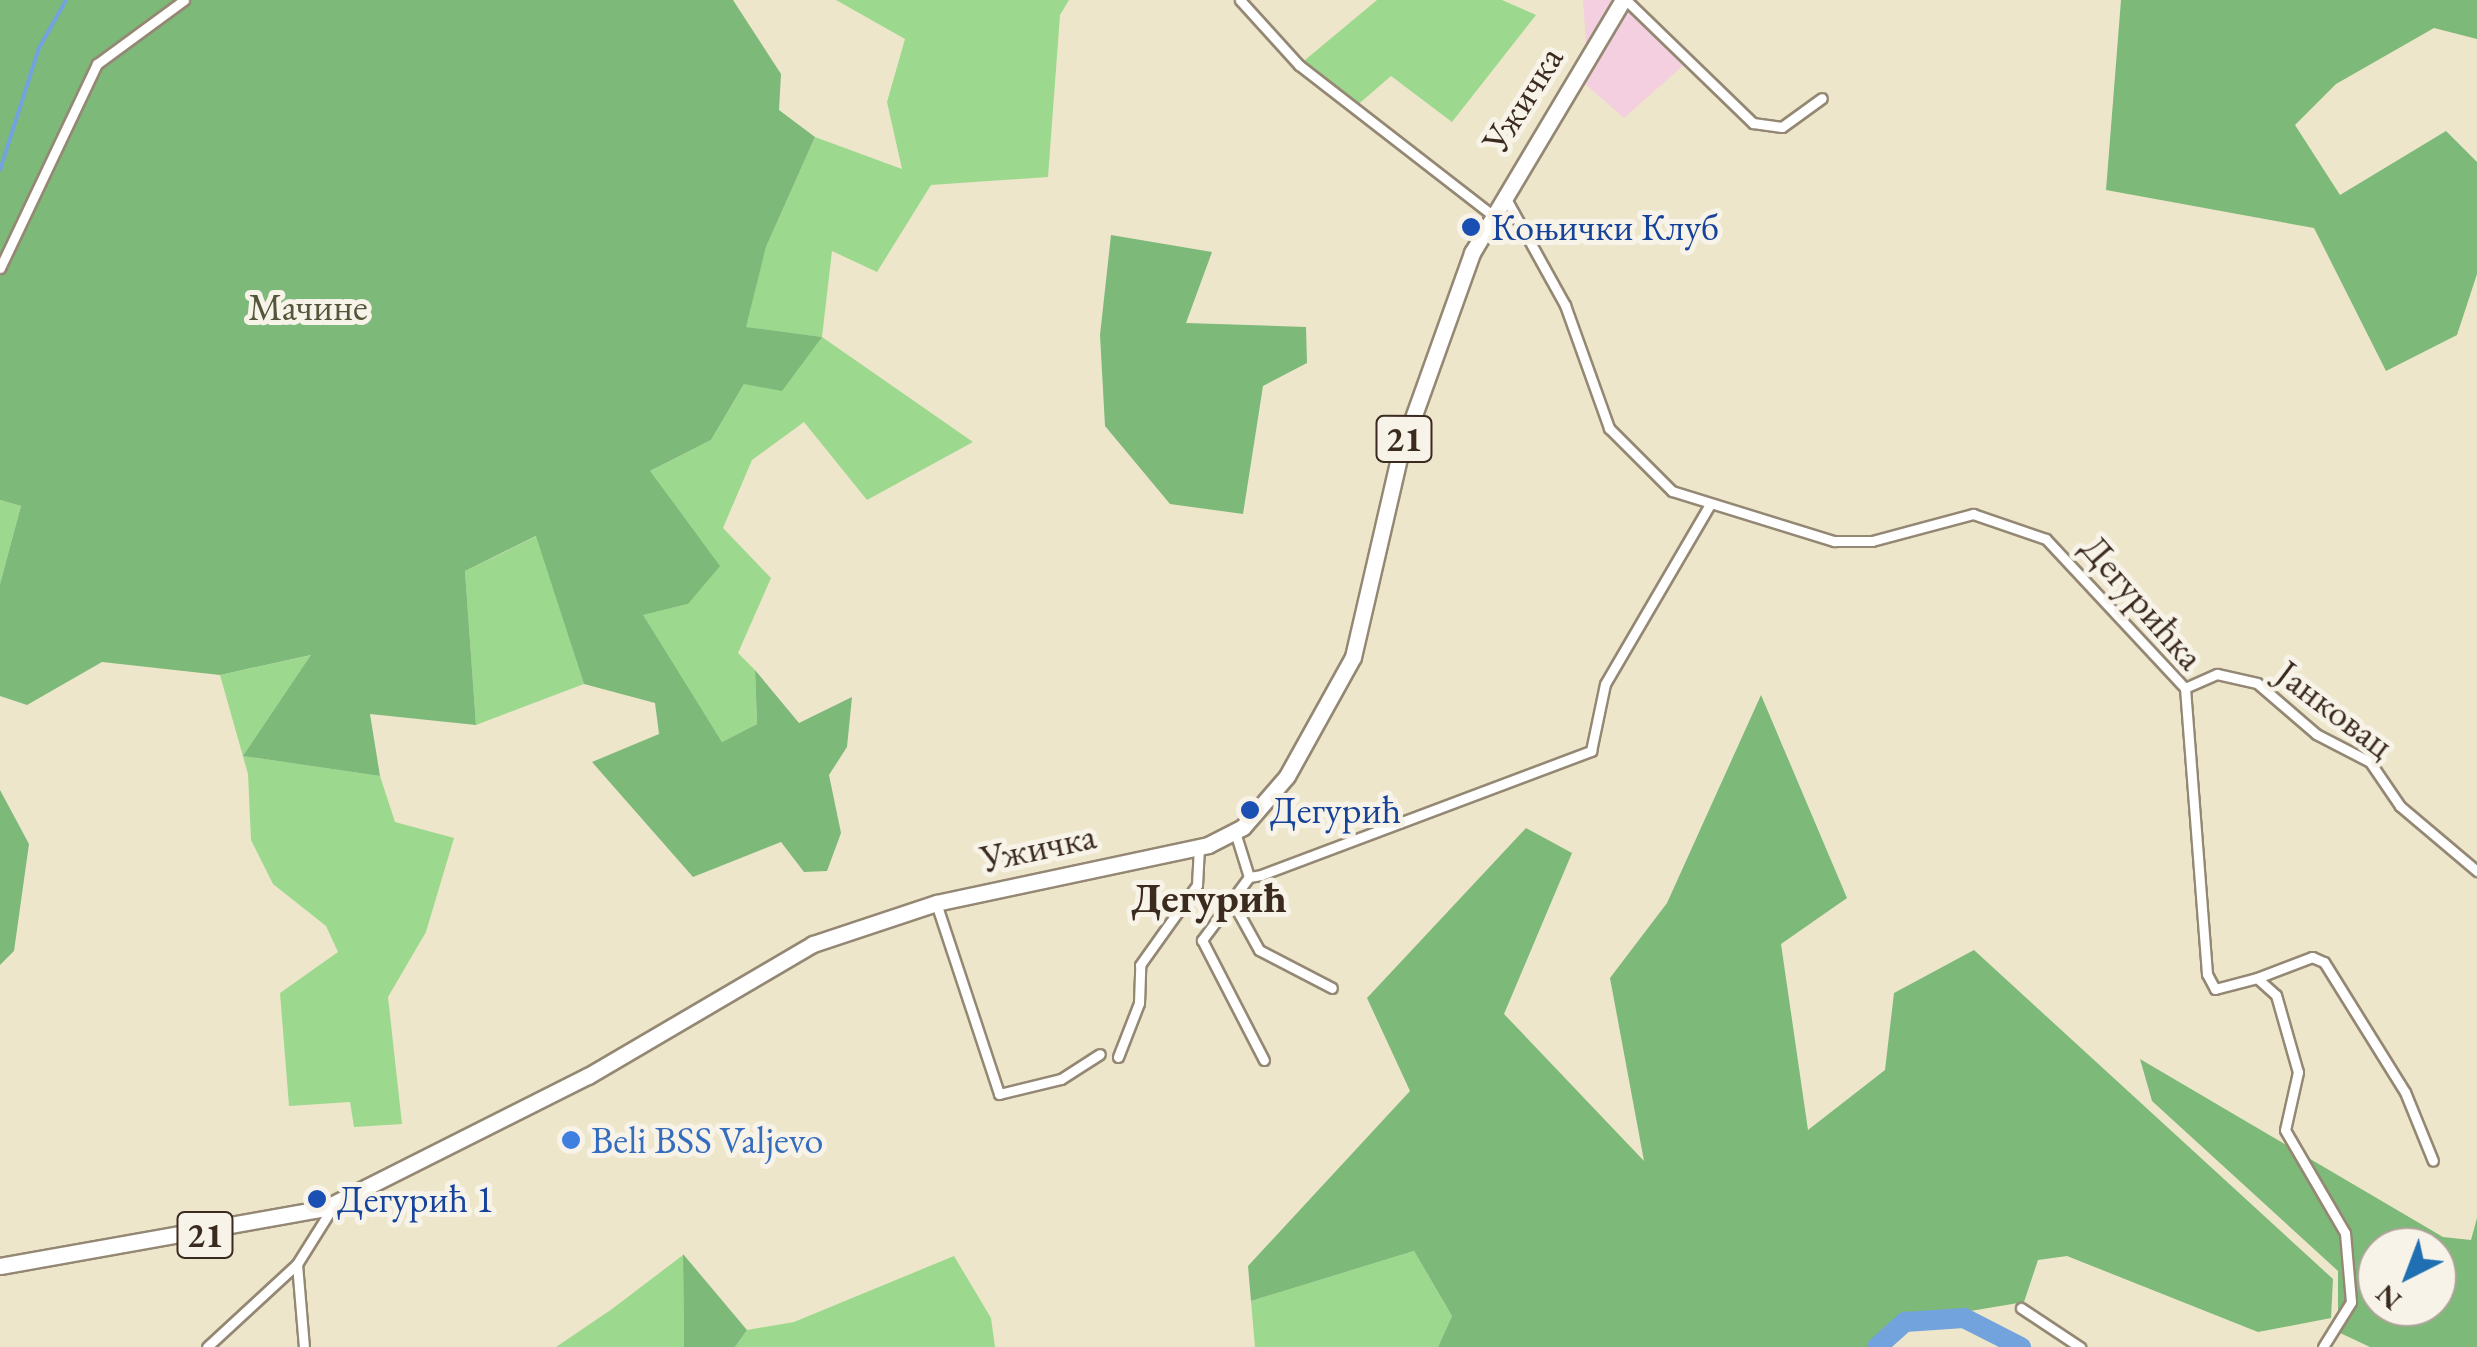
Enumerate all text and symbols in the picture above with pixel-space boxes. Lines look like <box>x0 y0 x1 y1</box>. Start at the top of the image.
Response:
street label: Ужичка <box>1472 37 1572 161</box>
place label: Коњички Клуб <box>1491 204 1719 250</box>
marker: Коњички Клуб <box>1460 216 1482 238</box>
park label: Мачине <box>248 284 368 330</box>
road number: 21 <box>1374 409 1434 469</box>
street label: Дегурићка <box>2072 525 2214 679</box>
street label: Јанковац <box>2267 650 2403 768</box>
place label: Дегурић <box>1270 787 1401 833</box>
marker: Дегурић <box>1239 799 1261 821</box>
street label: Ужичка <box>976 813 1100 881</box>
district label: Дегурић <box>1131 873 1287 923</box>
place label: Beli BSS Valjevo <box>591 1117 823 1163</box>
marker: Beli BSS Valjevo <box>560 1129 582 1151</box>
place label: Дегурић 1 <box>337 1176 494 1222</box>
marker: Дегурић 1 <box>306 1188 328 1210</box>
road number: 21 <box>175 1205 235 1265</box>
north arrow <box>2357 1227 2457 1327</box>
text: N <box>2368 1277 2409 1319</box>

